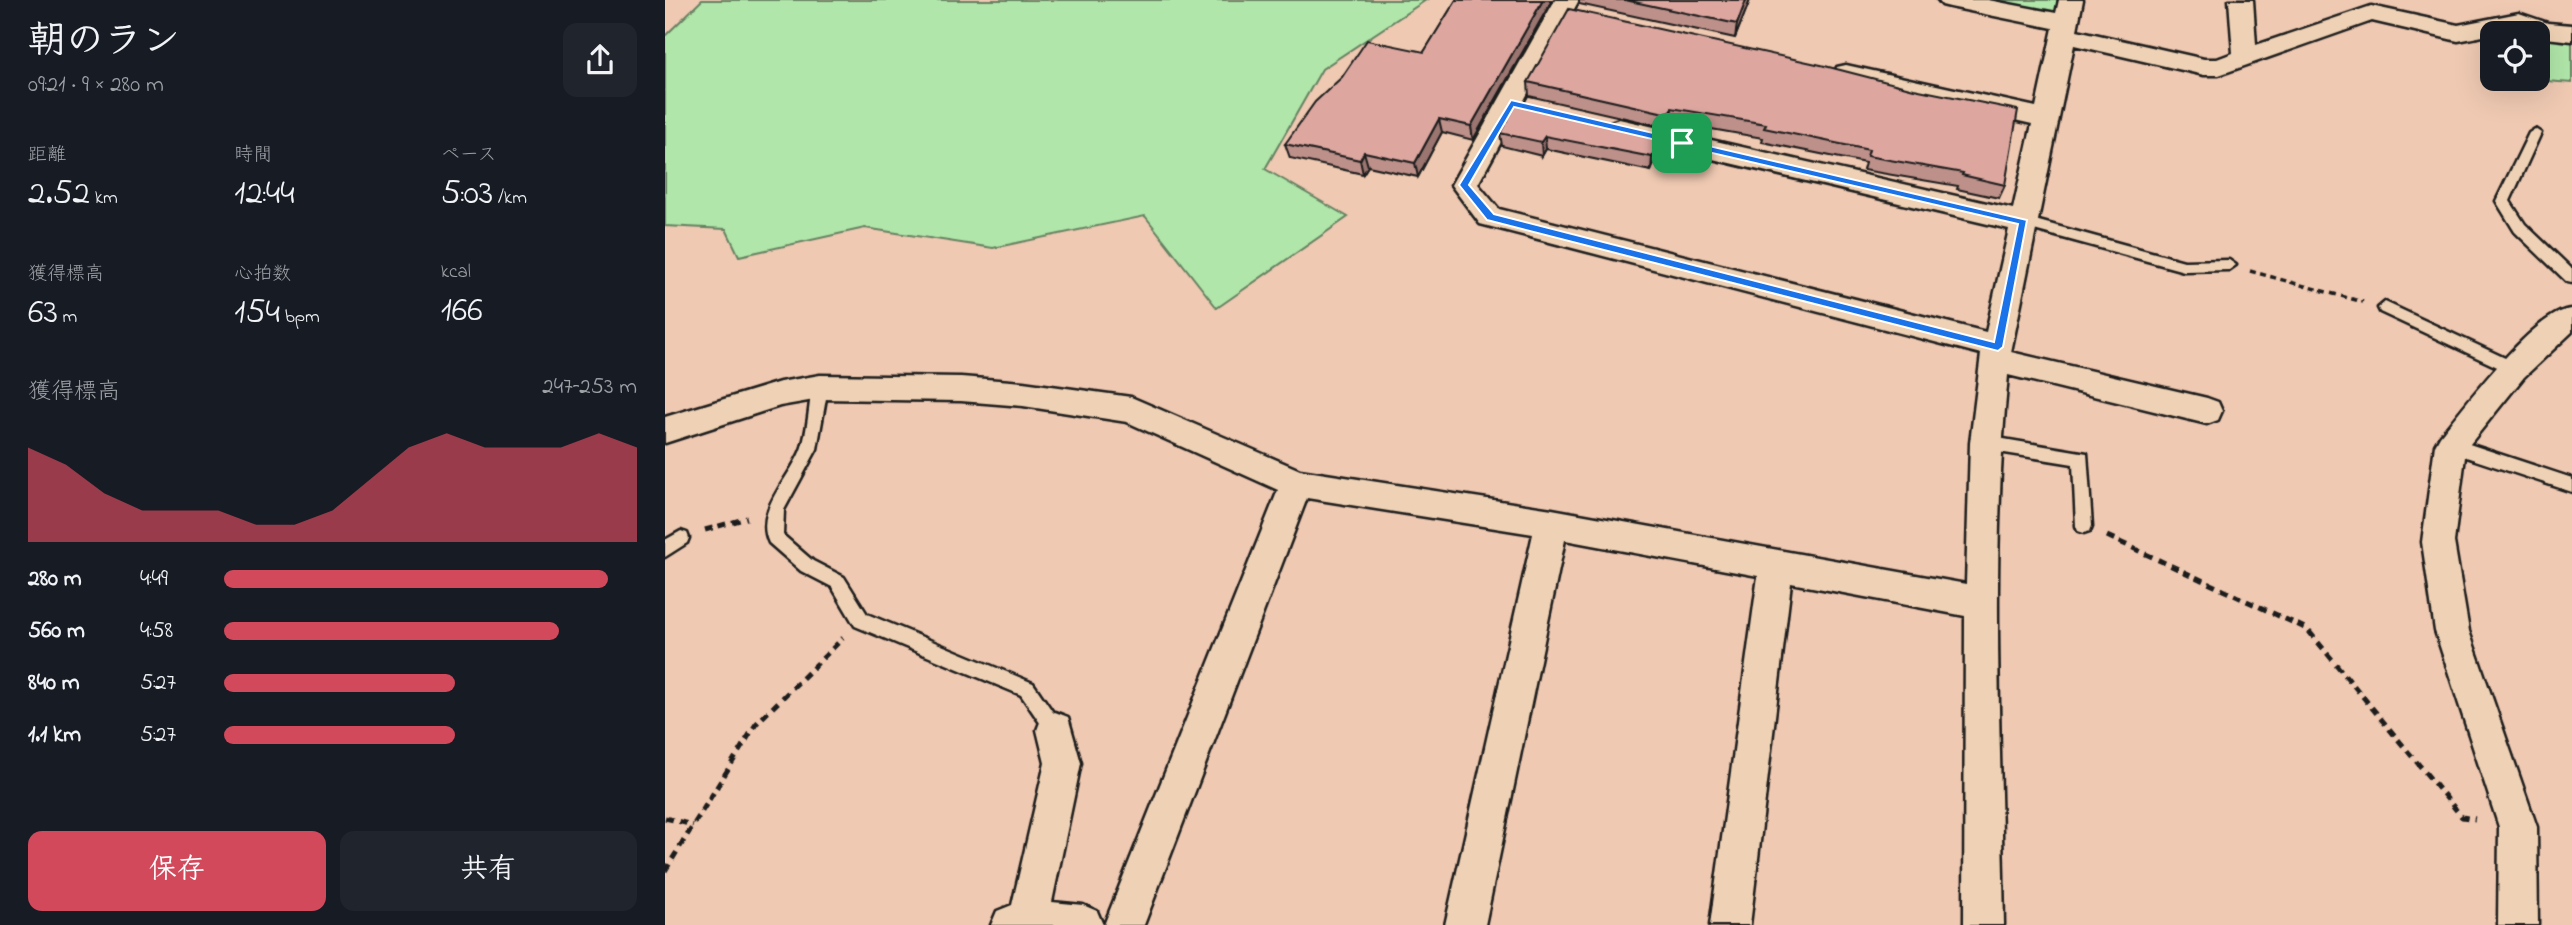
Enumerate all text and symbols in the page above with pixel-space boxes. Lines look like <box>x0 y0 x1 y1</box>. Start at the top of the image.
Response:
text: 朝のラン <box>28 15 180 71</box>
map controls <box>2480 21 2550 91</box>
button: locate <box>2480 21 2550 91</box>
button: share <box>563 23 637 97</box>
text: 09:21 · 9 × 280 m <box>28 69 164 102</box>
pin <box>1652 113 1712 173</box>
icon: arrive <box>1663 124 1701 162</box>
text: 距離 <box>28 142 66 169</box>
text: 時間 <box>234 142 272 169</box>
text: ペース <box>441 142 497 169</box>
text: 2.52 <box>28 169 90 220</box>
text: 12:44 <box>234 169 295 220</box>
text: 5:03 <box>441 169 493 220</box>
text: km <box>90 185 118 212</box>
text: /km <box>493 185 527 212</box>
text: kcal <box>441 259 471 286</box>
text: 獲得標高 <box>28 261 104 288</box>
text: 心拍数 <box>234 261 291 288</box>
text: 166 <box>441 286 483 337</box>
text: 63 <box>28 288 58 339</box>
text: 154 <box>234 288 280 339</box>
text: m <box>58 304 77 331</box>
text: bpm <box>280 304 320 331</box>
text: 247–253 m <box>542 371 637 404</box>
text: 獲得標高 <box>28 376 120 409</box>
text: 280 m <box>28 563 82 596</box>
text: 4:49 <box>140 563 168 596</box>
text: 560 m <box>28 615 85 648</box>
text: 4:58 <box>140 615 173 648</box>
text: 840 m <box>28 667 80 700</box>
text: 5:27 <box>140 667 176 700</box>
text: 1.1 km <box>28 719 81 752</box>
text: 5:27 <box>140 719 176 752</box>
button: 保存 <box>28 831 326 911</box>
button: 共有 <box>340 831 637 911</box>

